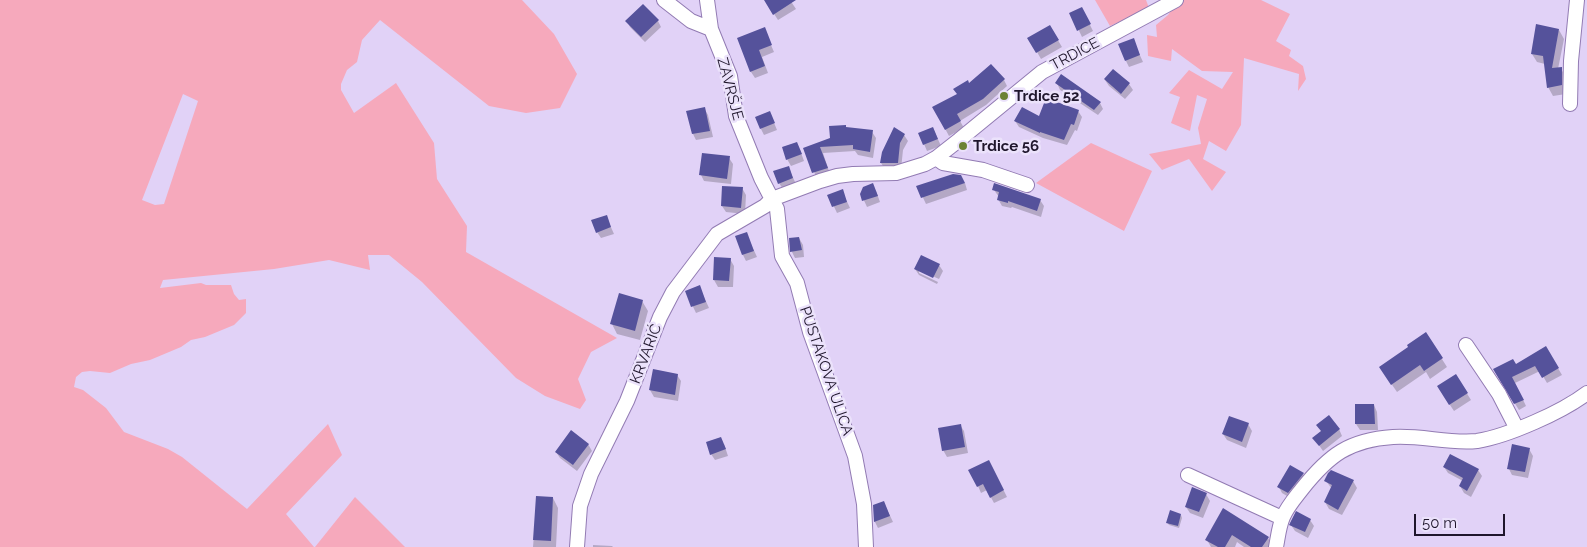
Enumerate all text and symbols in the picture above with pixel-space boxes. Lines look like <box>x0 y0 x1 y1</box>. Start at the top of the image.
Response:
street label: TRDICE <box>1047 34 1103 74</box>
street label: ZAVRŠJE <box>713 56 747 122</box>
place label: Trdice 52 <box>1014 87 1080 105</box>
marker: Trdice 52 <box>998 90 1010 102</box>
place label: Trdice 56 <box>973 137 1039 155</box>
marker: Trdice 56 <box>957 140 969 152</box>
street label: PUSTAKOVA ULICA <box>795 304 857 438</box>
street label: KRVARIĆ <box>626 322 666 386</box>
scale bar <box>1417 504 1508 536</box>
text: 50 m <box>1422 514 1457 532</box>

